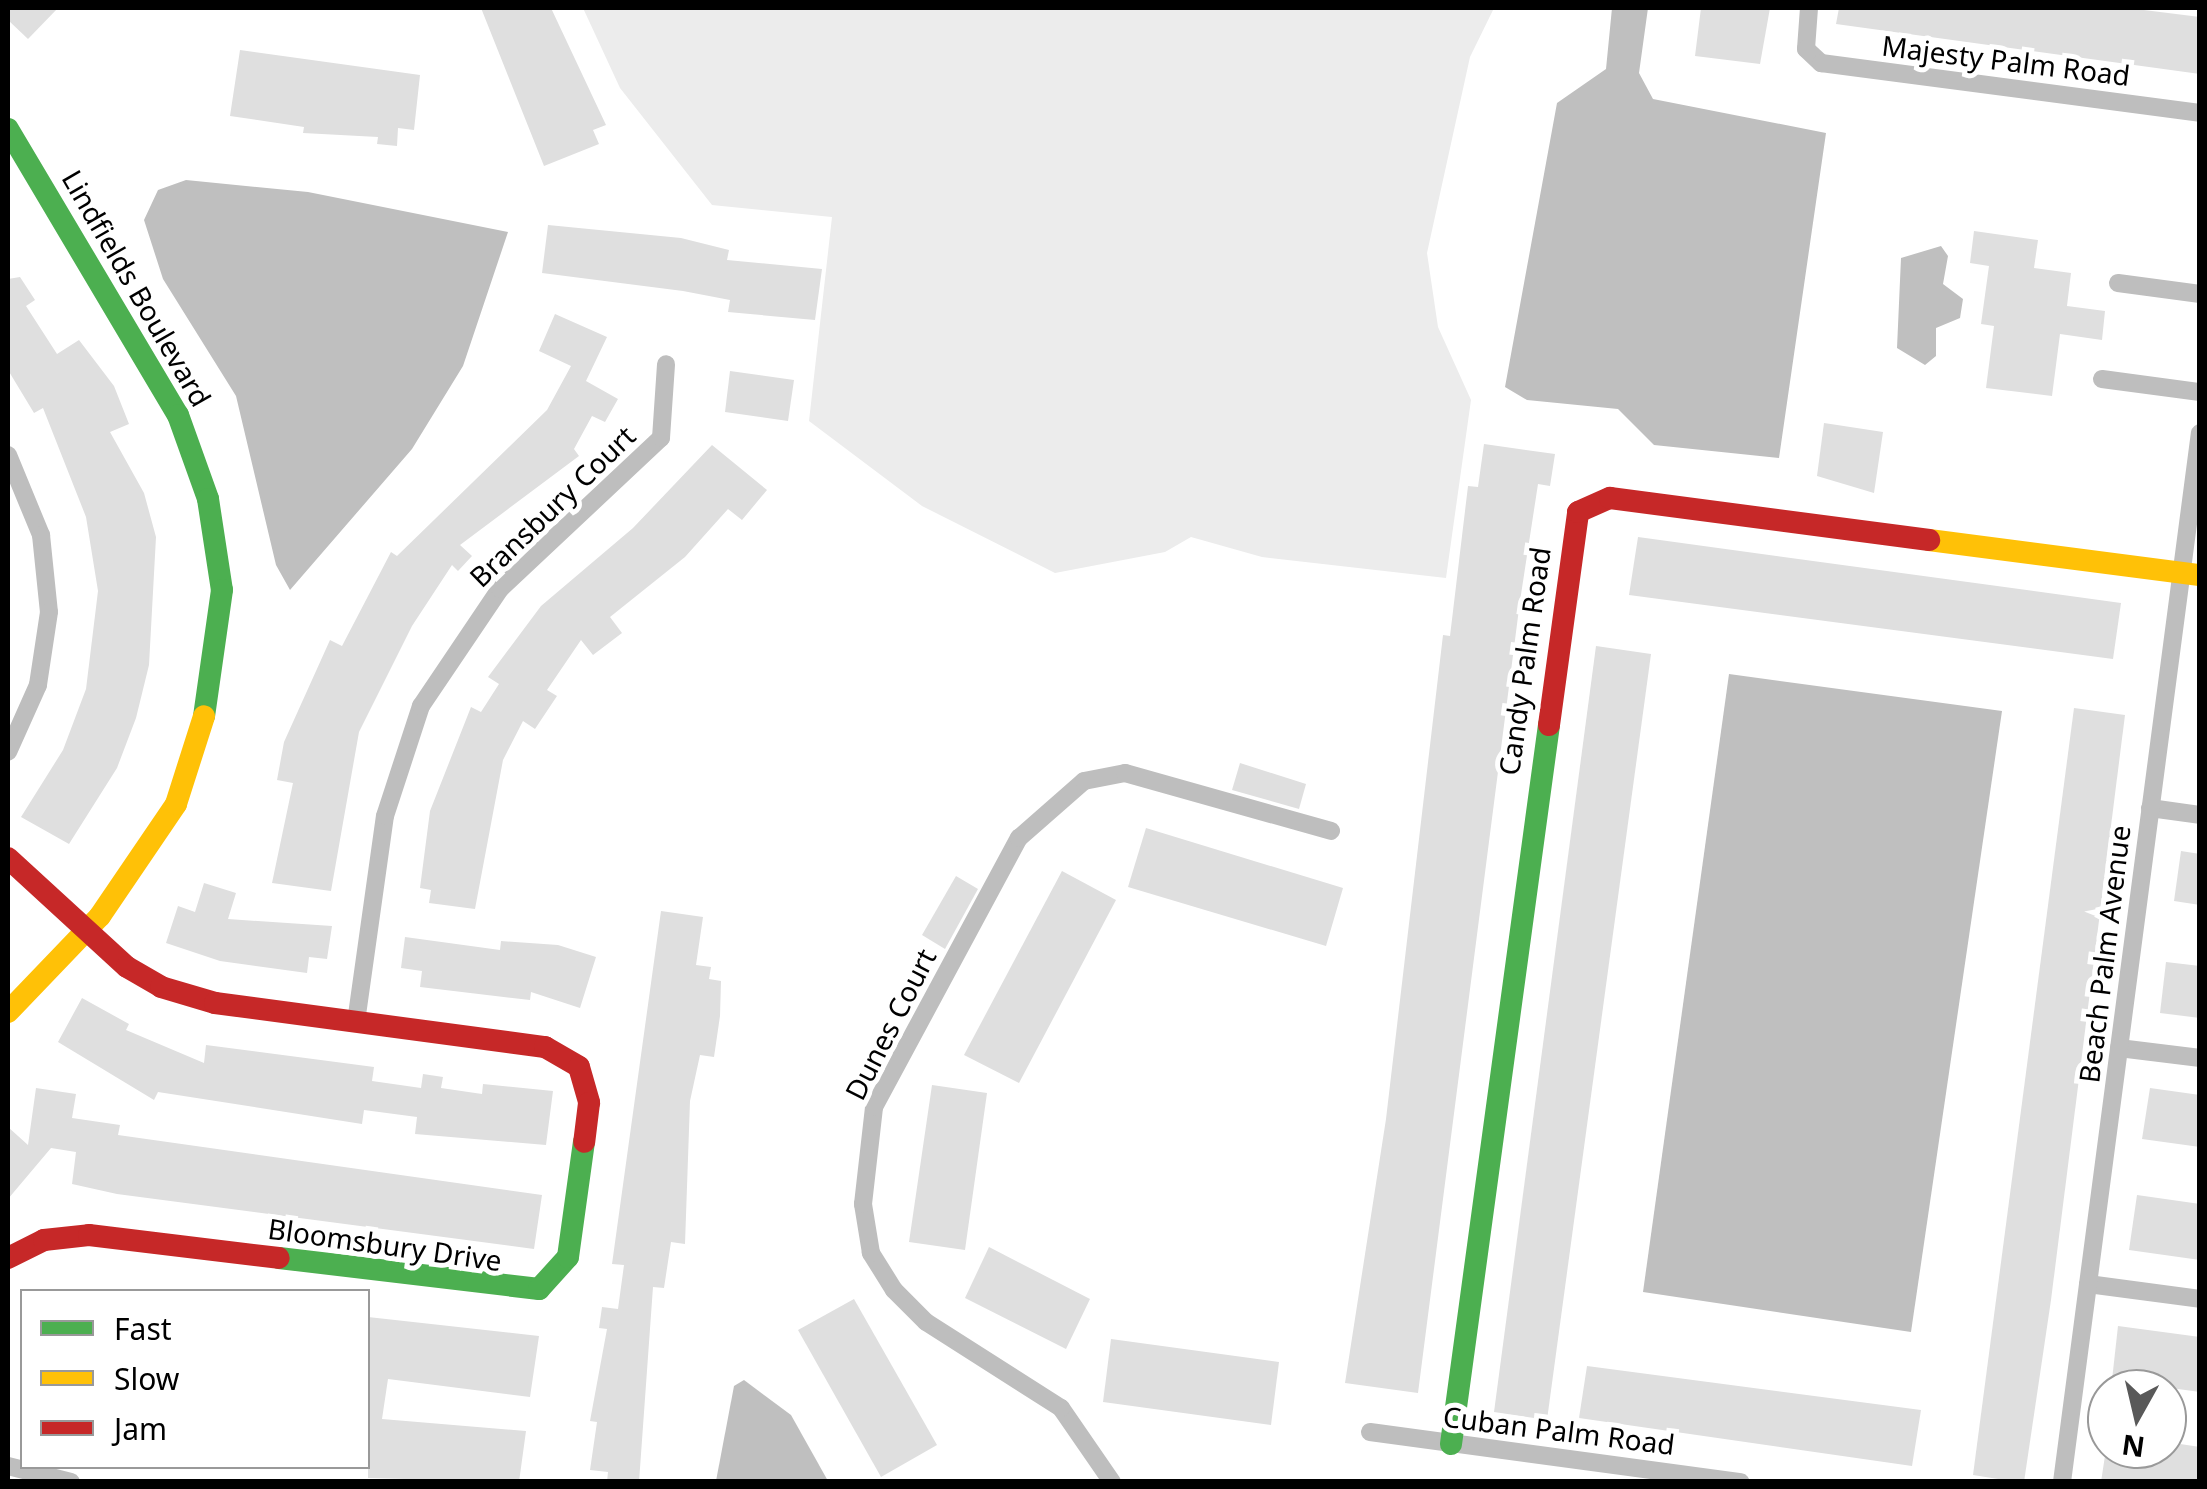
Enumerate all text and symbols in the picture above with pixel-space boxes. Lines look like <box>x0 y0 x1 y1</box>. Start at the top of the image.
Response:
street label: Majesty Palm Road <box>1880 28 2132 92</box>
street label: Lindfields Boulevard <box>56 164 218 412</box>
street label: Bransbury Court <box>462 419 642 593</box>
street label: Candy Palm Road <box>1491 545 1557 777</box>
street label: Beach Palm Avenue <box>2072 823 2136 1085</box>
street label: Dunes Court <box>838 943 942 1105</box>
street label: Bloomsbury Drive <box>266 1211 504 1277</box>
legend <box>20 1289 370 1469</box>
text: Fast <box>114 1308 172 1349</box>
text: Slow <box>114 1358 179 1399</box>
north arrow <box>2087 1369 2187 1469</box>
street label: Cuban Palm Road <box>1441 1399 1677 1461</box>
text: Jam <box>114 1408 167 1449</box>
text: N <box>2119 1426 2147 1467</box>

